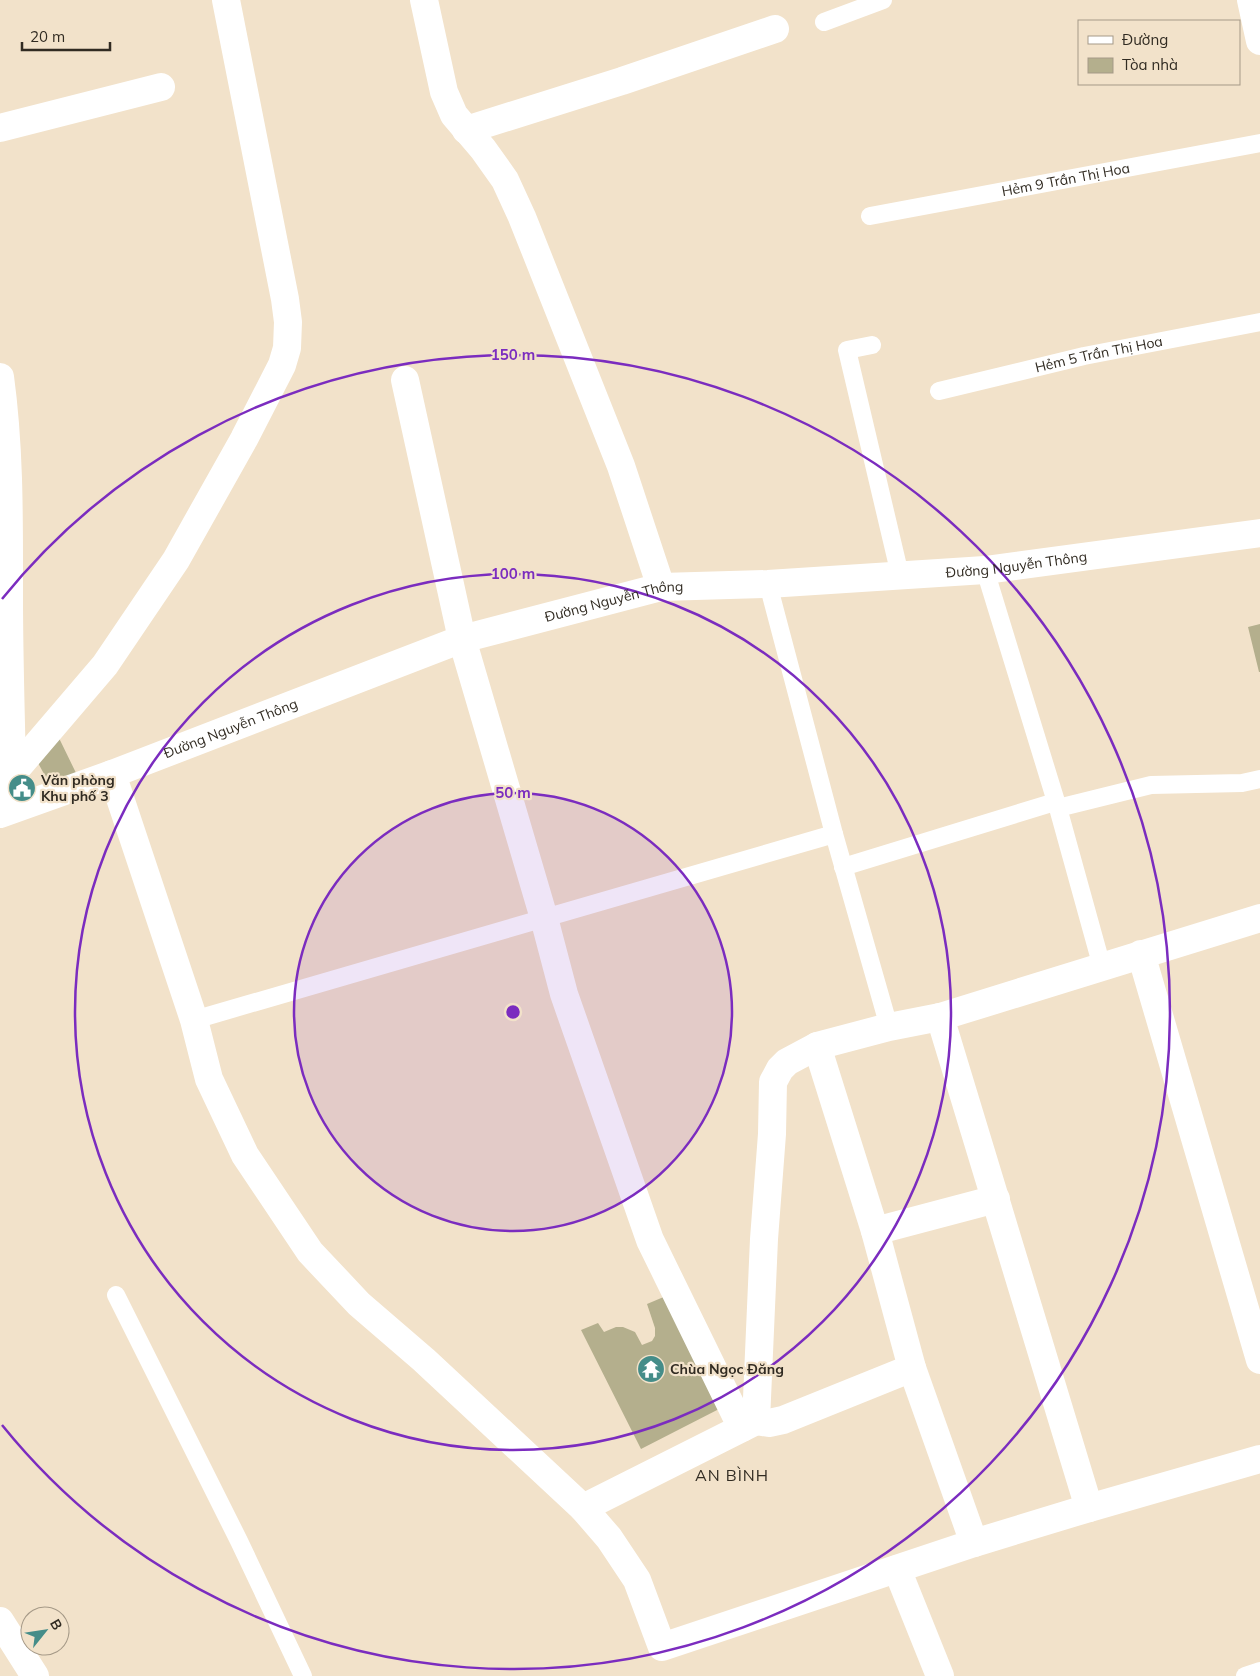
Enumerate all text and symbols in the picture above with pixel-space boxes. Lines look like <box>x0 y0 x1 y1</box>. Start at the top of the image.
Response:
scale bar <box>22 20 110 52</box>
legend <box>1078 20 1240 85</box>
text: 20 m <box>30 27 65 46</box>
text: Đường <box>1122 30 1168 49</box>
text: Tòa nhà <box>1122 55 1178 74</box>
street label: Hẻm 9 Trần Thị Hoa <box>1000 159 1131 200</box>
street label: Hẻm 5 Trần Thị Hoa <box>1033 332 1164 377</box>
text: 150 m <box>491 345 535 364</box>
street label: Đường Nguyễn Thông <box>945 547 1088 582</box>
text: 100 m <box>491 564 535 583</box>
street label: Đường Nguyễn Thông <box>543 577 684 626</box>
street label: Đường Nguyễn Thông <box>161 694 300 762</box>
place label: Văn phòng Khu phố 3 <box>40 771 115 805</box>
public building icon: Văn phòng Khu phố 3 <box>7 773 37 803</box>
text: 50 m <box>495 783 531 802</box>
centre of rings <box>504 1003 522 1021</box>
temple icon: Chùa Ngọc Đăng <box>636 1354 666 1384</box>
place label: Chùa Ngọc Đăng <box>670 1360 784 1378</box>
district label: AN BÌNH <box>695 1465 769 1485</box>
north arrow <box>20 1606 70 1656</box>
text: B <box>46 1616 67 1633</box>

